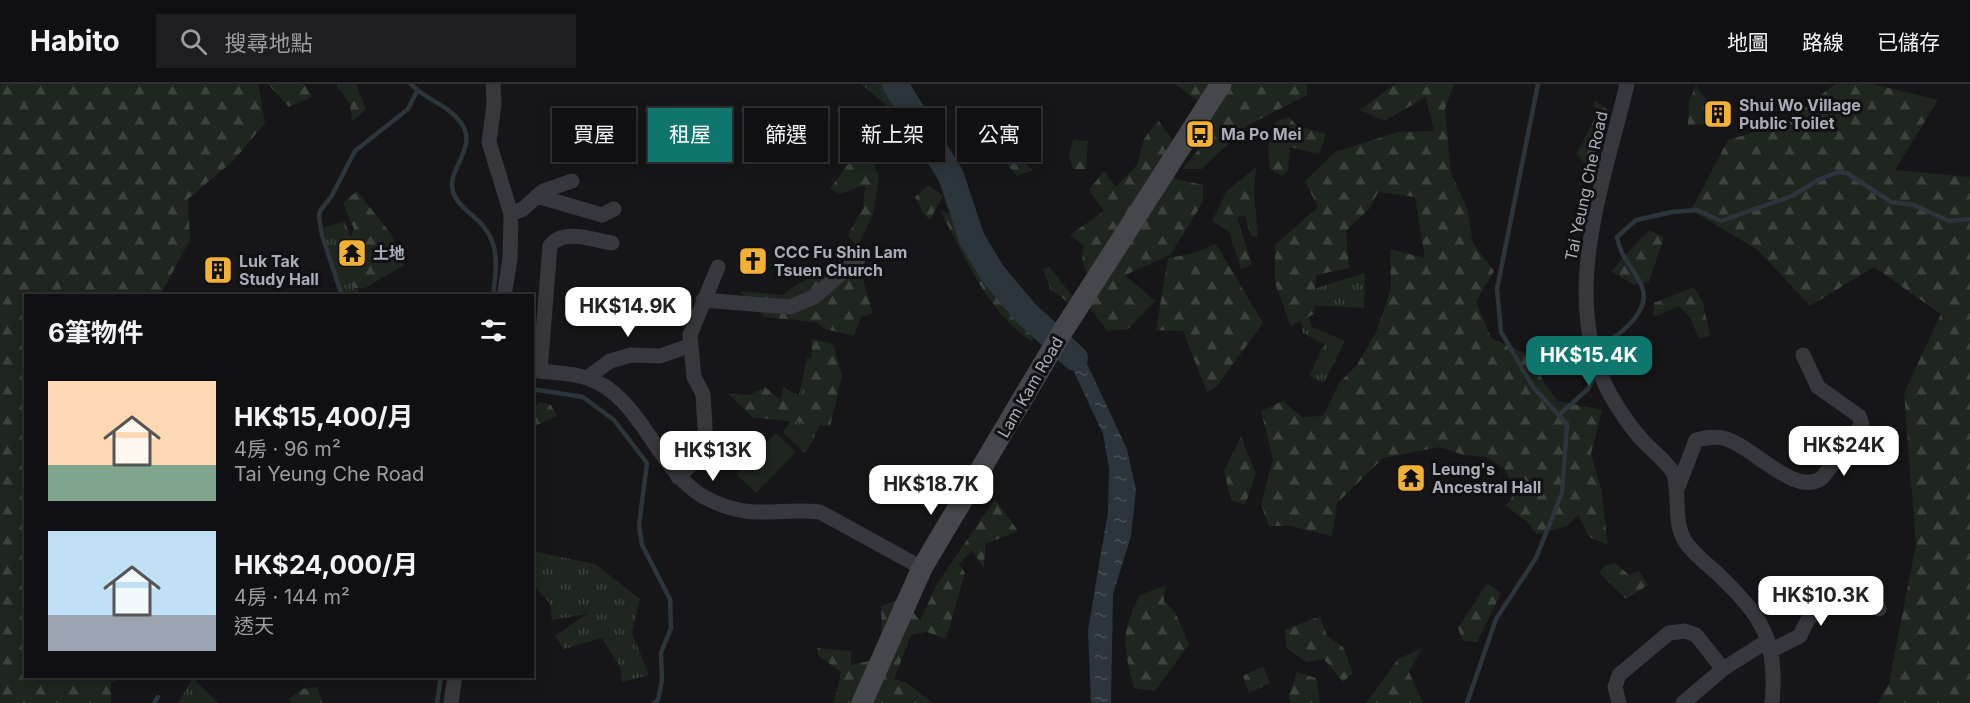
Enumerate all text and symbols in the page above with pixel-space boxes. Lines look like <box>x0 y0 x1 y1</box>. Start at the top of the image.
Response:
search box <box>156 14 576 68</box>
text: Habito <box>30 24 120 58</box>
icon: search <box>177 25 210 58</box>
text: 搜尋地點 <box>225 30 313 56</box>
text: 地圖 <box>1727 30 1769 55</box>
text: 路線 <box>1802 30 1844 55</box>
text: 已儲存 <box>1877 30 1940 55</box>
place label: Shui Wo Village Public Toilet <box>1739 95 1861 133</box>
building icon: Shui Wo Village Public Toilet <box>1702 98 1734 130</box>
chip: 買屋 <box>552 108 636 162</box>
chip: 租屋 <box>648 108 732 162</box>
chip: 篩選 <box>744 108 828 162</box>
chip: 新上架 <box>840 108 945 162</box>
chip: 公寓 <box>957 108 1041 162</box>
street label: Tai Yeung Che Road <box>1560 109 1612 263</box>
bus stop icon: Ma Po Mei <box>1184 118 1216 150</box>
place label: Ma Po Mei <box>1221 124 1302 144</box>
temple icon: 土地 <box>336 237 368 269</box>
place label: CCC Fu Shin Lam Tsuen Church <box>774 242 907 280</box>
place label: 土地 <box>373 243 405 263</box>
church icon: CCC Fu Shin Lam Tsuen Church <box>737 245 769 277</box>
place label: Luk Tak Study Hall <box>239 251 319 289</box>
building icon: Luk Tak Study Hall <box>202 254 234 286</box>
pin: HK$14.9K <box>566 287 690 338</box>
text: HK$14.9K <box>579 294 677 318</box>
icon: filters <box>477 314 510 347</box>
text: 6筆物件 <box>48 317 143 348</box>
street label: Lam Kam Road <box>993 333 1067 441</box>
pin: HK$15.4K <box>1527 336 1651 387</box>
text: HK$15.4K <box>1540 343 1638 367</box>
text: HK$15,400/月 <box>234 401 414 432</box>
icon: home <box>96 405 168 477</box>
pin: HK$24K <box>1795 426 1893 477</box>
pin: HK$13K <box>664 431 762 482</box>
text: HK$24K <box>1803 433 1885 457</box>
text: 4房 · 96 m² <box>234 437 341 461</box>
text: HK$13K <box>674 438 752 462</box>
place label: Leung's Ancestral Hall <box>1432 459 1541 497</box>
text: Tai Yeung Che Road <box>234 462 424 486</box>
temple icon: Leung's Ancestral Hall <box>1395 462 1427 494</box>
pin: HK$18.7K <box>869 465 993 516</box>
text: HK$18.7K <box>883 472 979 496</box>
text: HK$24,000/月 <box>234 549 418 580</box>
icon: home <box>96 555 168 627</box>
pin: HK$10.3K <box>1759 576 1883 627</box>
text: HK$10.3K <box>1772 583 1870 607</box>
text: 4房 · 144 m² <box>234 585 350 609</box>
text: 透天 <box>234 614 274 638</box>

